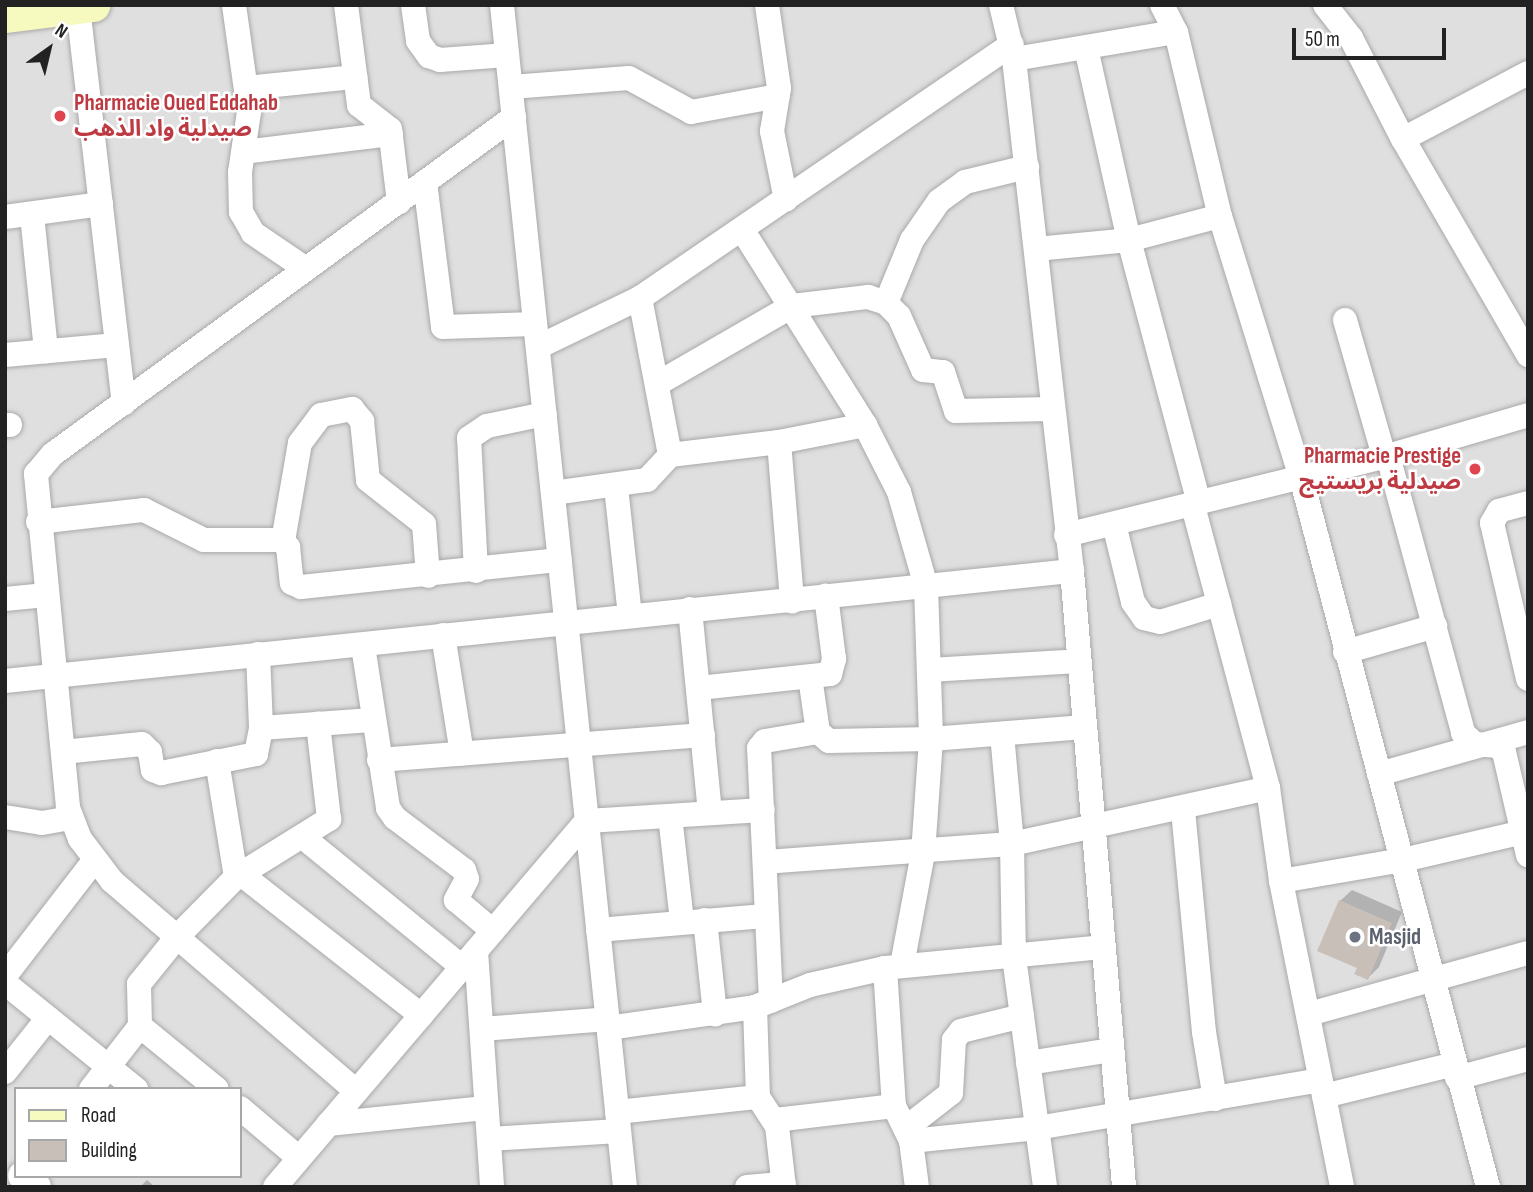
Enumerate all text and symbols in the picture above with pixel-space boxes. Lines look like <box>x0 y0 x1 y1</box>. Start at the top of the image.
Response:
north arrow <box>14 14 84 84</box>
scale bar <box>1295 14 1449 58</box>
text: N <box>50 19 72 44</box>
text: 50 m <box>1305 27 1340 52</box>
place label: Pharmacie Oued Eddahab صيدلية واد الذهب <box>74 89 278 143</box>
marker: Pharmacie Oued Eddahab صيدلية واد الذهب <box>52 108 68 124</box>
place label: Pharmacie Prestige صيدلية بريستيج <box>1299 442 1461 496</box>
marker: Pharmacie Prestige صيدلية بريستيج <box>1467 461 1483 477</box>
place label: Masjid <box>1369 923 1421 951</box>
marker: Masjid <box>1347 929 1363 945</box>
legend <box>14 1087 242 1178</box>
text: Road <box>81 1103 116 1128</box>
text: Building <box>81 1138 137 1163</box>

